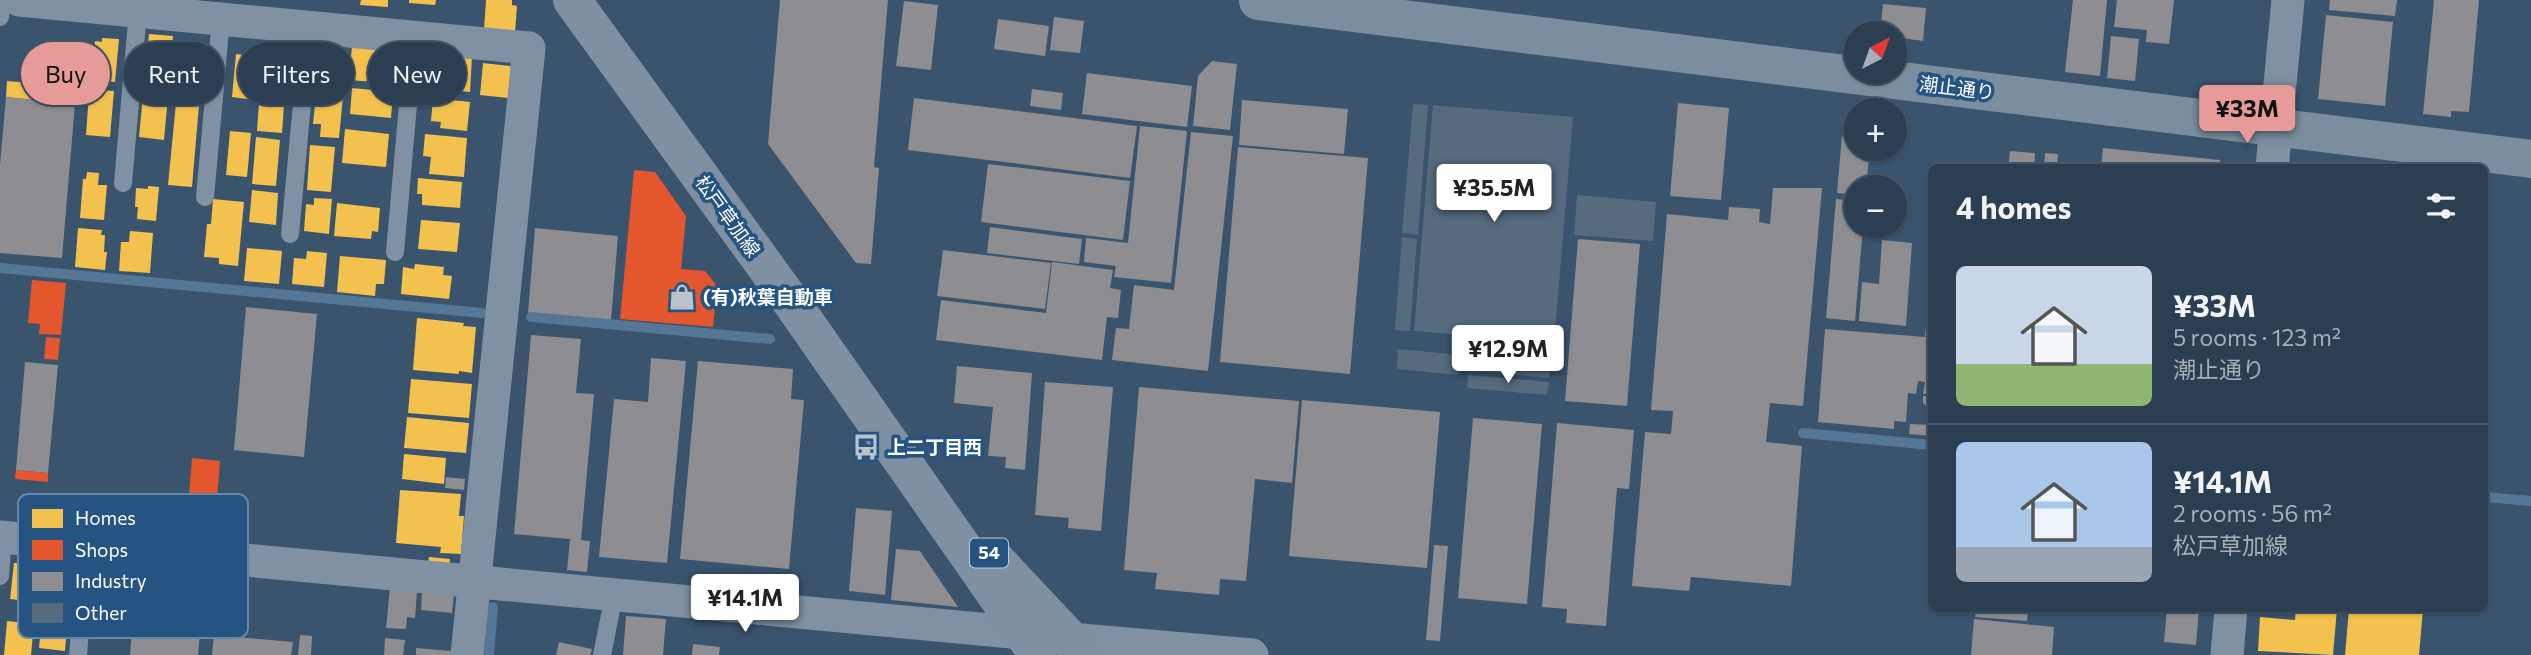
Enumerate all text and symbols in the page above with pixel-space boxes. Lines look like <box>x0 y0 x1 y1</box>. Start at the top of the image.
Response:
north arrow <box>1844 21 1908 84</box>
map controls <box>1844 21 1907 238</box>
chip: Buy <box>21 42 110 105</box>
chip: Rent <box>124 42 224 105</box>
chip: Filters <box>238 42 354 105</box>
chip: New <box>368 42 466 105</box>
street label: 潮止通り <box>1918 71 1996 104</box>
pin: ¥33M <box>2206 86 2288 145</box>
text: ¥33M <box>2215 94 2279 122</box>
button: + <box>1844 98 1907 161</box>
pin: ¥35.5M <box>1437 164 1551 224</box>
street label: 松戸草加線 <box>691 171 766 261</box>
text: ¥35.5M <box>1453 173 1535 201</box>
button: − <box>1844 175 1907 238</box>
icon: filters <box>2422 187 2460 225</box>
text: 4 homes <box>1956 188 2071 225</box>
shop icon: (有)秋葉自動車 <box>667 282 697 312</box>
place label: (有)秋葉自動車 <box>703 285 833 308</box>
text: ¥33M <box>2173 286 2256 323</box>
icon: home <box>2012 294 2096 378</box>
text: 5 rooms · 123 m² <box>2173 323 2341 351</box>
pin: ¥12.9M <box>1451 326 1565 385</box>
text: ¥12.9M <box>1468 334 1548 362</box>
text: 潮止通り <box>2173 355 2265 383</box>
bus stop icon: 上二丁目西 <box>851 432 881 462</box>
place label: 上二丁目西 <box>887 435 982 458</box>
text: ¥14.1M <box>2173 462 2272 499</box>
icon: home <box>2012 470 2096 554</box>
legend <box>18 494 248 638</box>
text: 2 rooms · 56 m² <box>2173 499 2332 527</box>
text: Homes <box>75 506 136 529</box>
text: 松戸草加線 <box>2173 531 2288 559</box>
text: Shops <box>75 538 128 561</box>
road number: 54 <box>970 538 1008 568</box>
text: Industry <box>75 569 147 592</box>
pin: ¥14.1M <box>688 574 802 634</box>
text: ¥14.1M <box>707 583 783 611</box>
text: Other <box>75 601 127 624</box>

